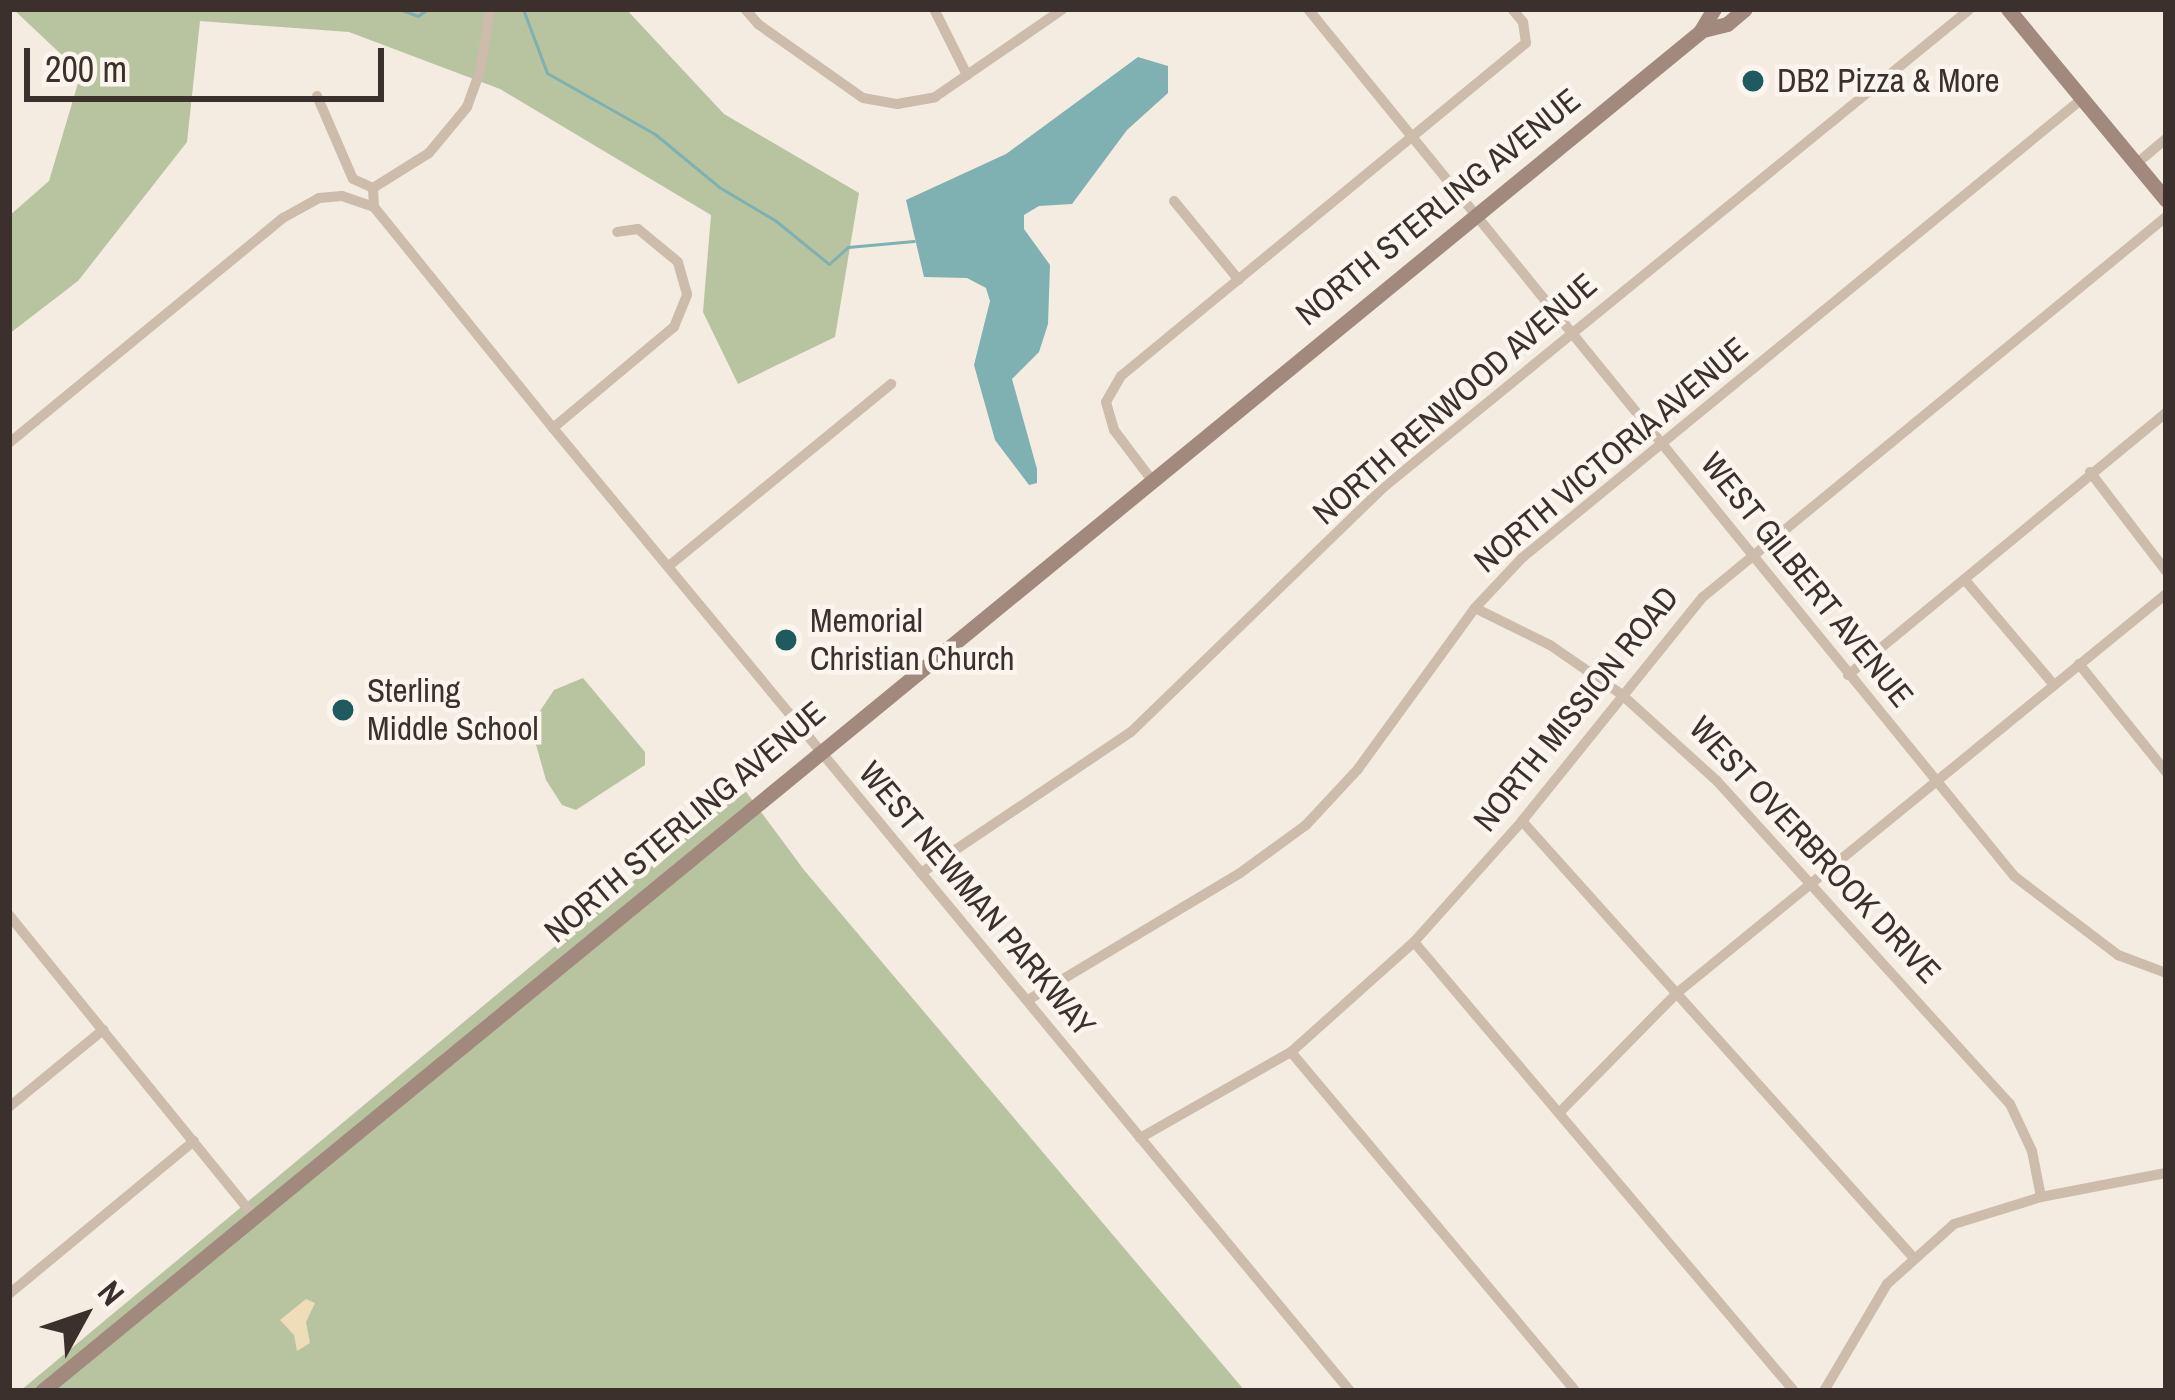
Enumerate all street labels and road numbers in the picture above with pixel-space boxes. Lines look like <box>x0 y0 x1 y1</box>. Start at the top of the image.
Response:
street label: NORTH STERLING AVENUE <box>1287 80 1589 334</box>
street label: NORTH RENWOOD AVENUE <box>1305 265 1605 533</box>
street label: NORTH VICTORIA AVENUE <box>1465 328 1757 582</box>
street label: WEST GILBERT AVENUE <box>1692 444 1922 716</box>
street label: NORTH MISSION ROAD <box>1465 579 1687 839</box>
street label: NORTH STERLING AVENUE <box>536 693 834 951</box>
street label: WEST OVERBROOK DRIVE <box>1681 708 1949 992</box>
street label: WEST NEWMAN PARKWAY <box>850 753 1104 1045</box>

